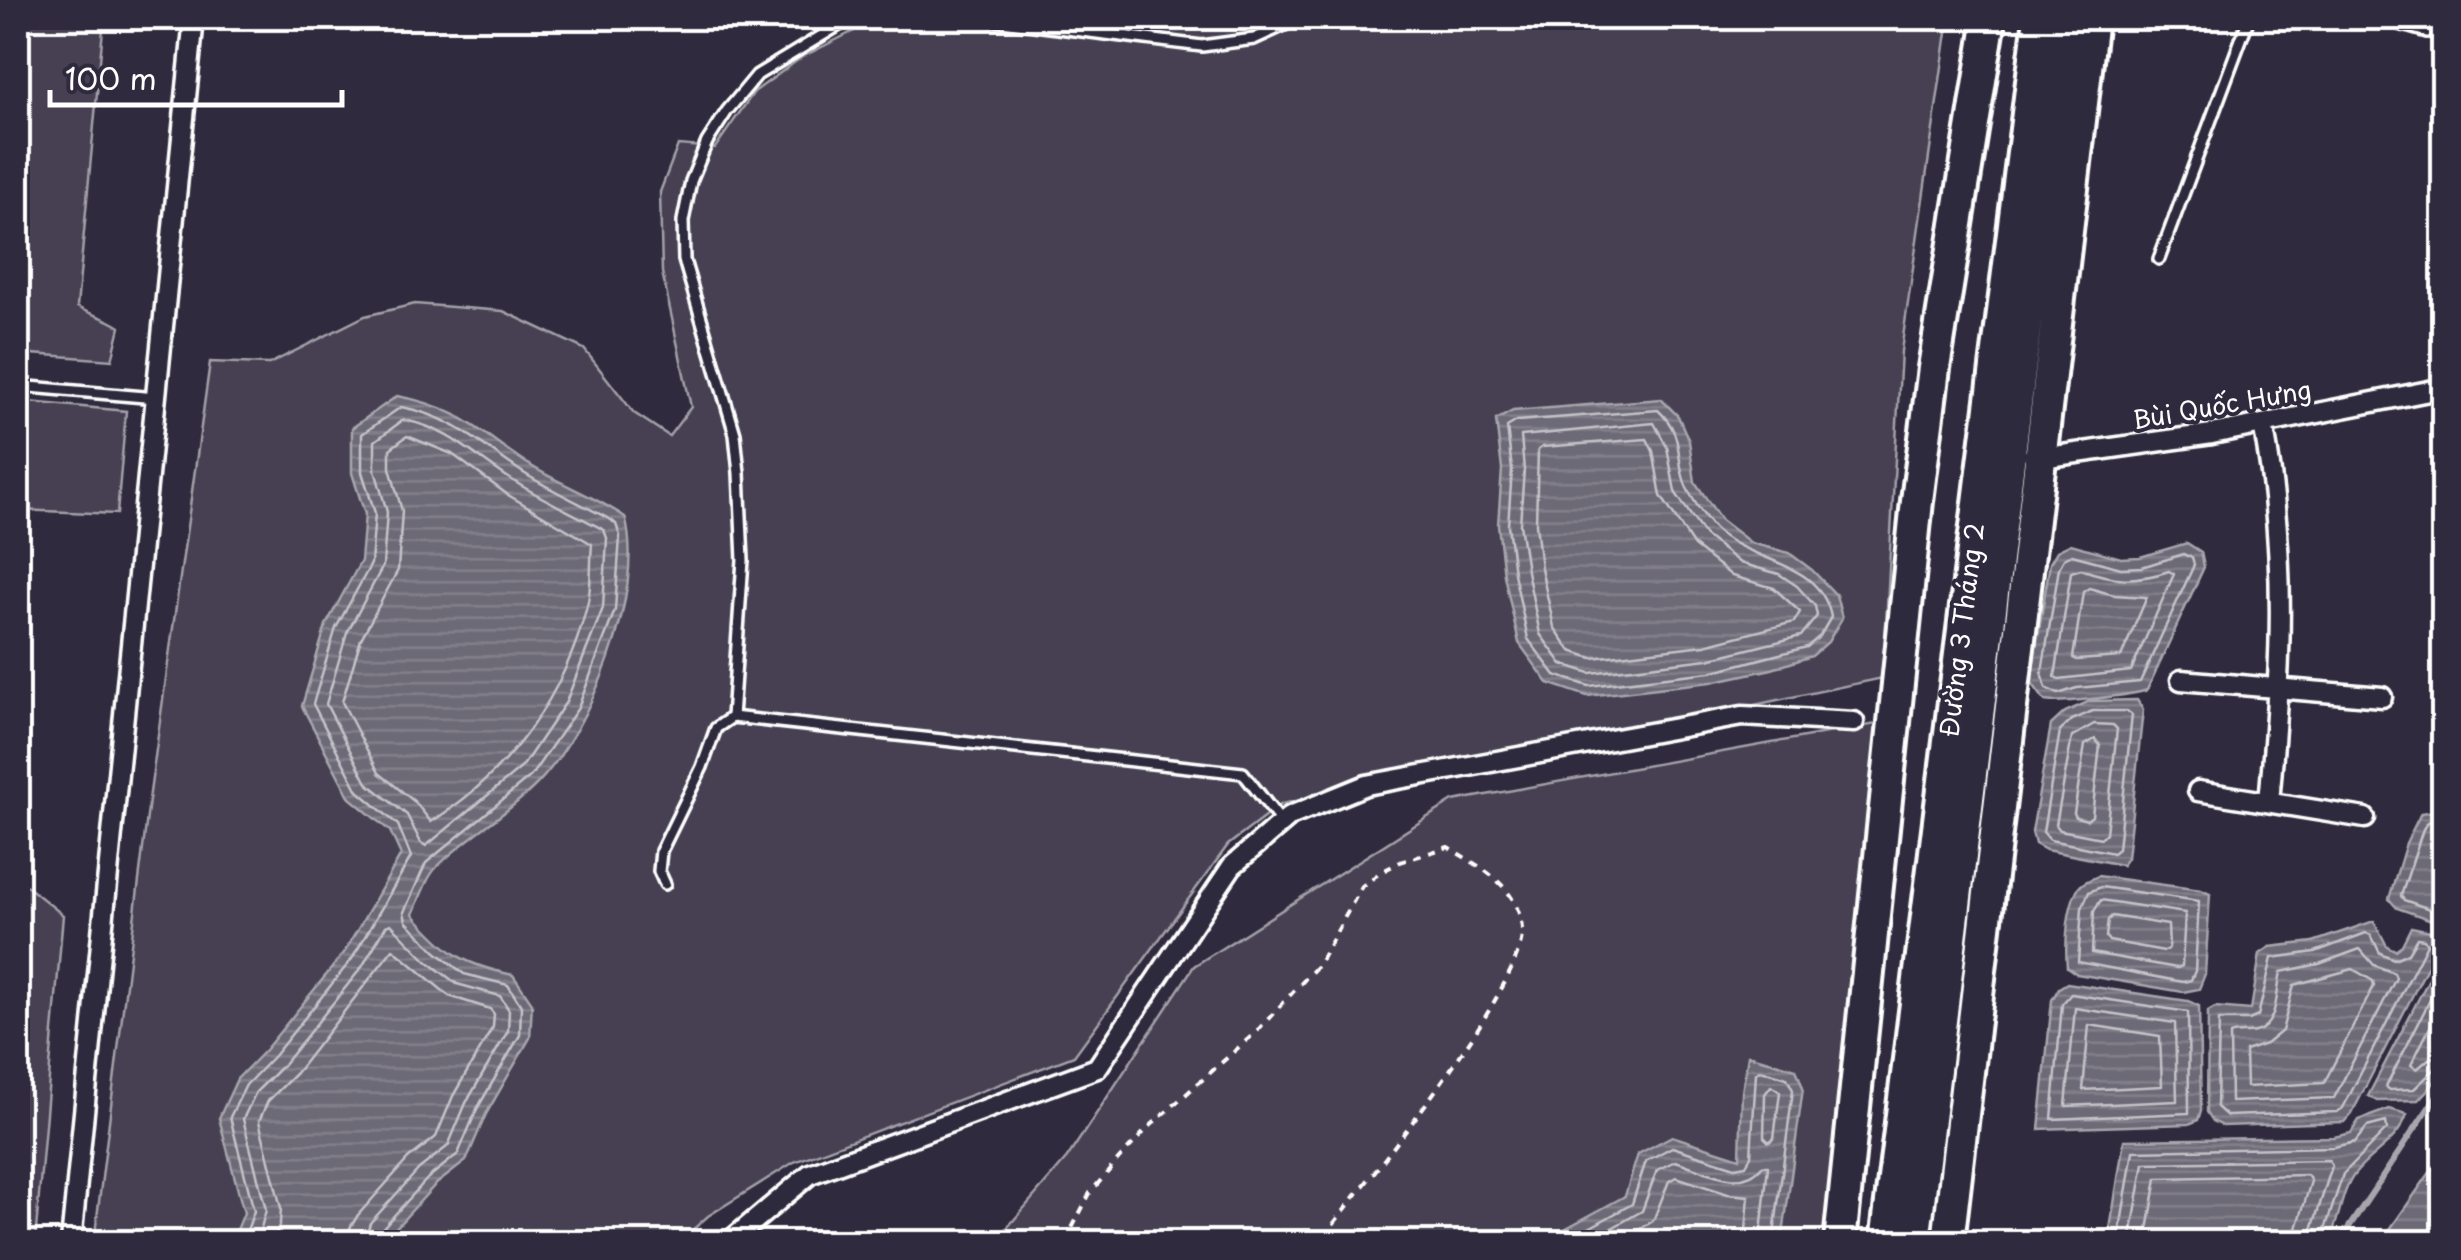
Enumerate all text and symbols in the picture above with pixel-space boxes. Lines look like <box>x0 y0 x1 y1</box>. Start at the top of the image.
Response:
scale bar <box>50 45 342 107</box>
text: 100 m <box>65 55 157 100</box>
street label: Bùi Quốc Hưng <box>2130 370 2314 438</box>
street label: Đường 3 Tháng 2 <box>1929 521 1993 739</box>

